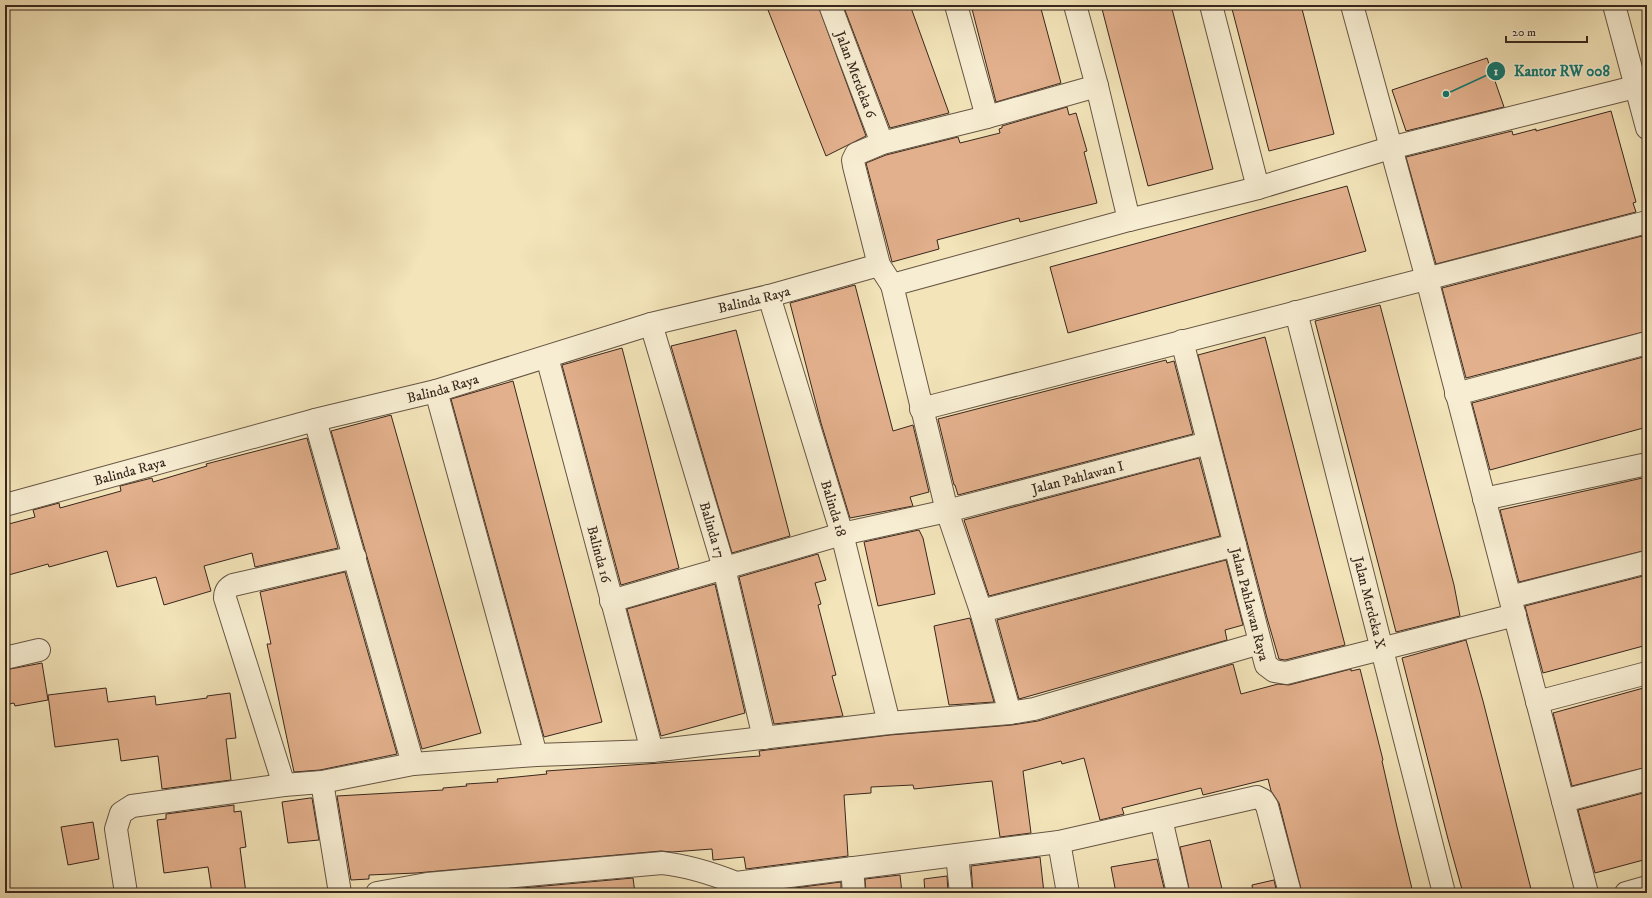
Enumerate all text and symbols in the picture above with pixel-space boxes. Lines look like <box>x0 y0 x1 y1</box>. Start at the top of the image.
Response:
scale bar <box>1506 18 1587 44</box>
text: 20 m <box>1512 25 1536 40</box>
street label: Jalan Merdeka 6 <box>830 27 880 121</box>
callout: Kantor RW 008 <box>1486 57 1618 84</box>
text: Kantor RW 008 <box>1514 62 1610 81</box>
text: 1 <box>1494 64 1499 79</box>
street label: Balinda Raya <box>716 282 792 318</box>
street label: Balinda Raya <box>405 370 481 408</box>
street label: Balinda Raya <box>92 453 168 490</box>
street label: Jalan Pahlawan I <box>1028 457 1126 499</box>
street label: Balinda 18 <box>816 478 850 539</box>
street label: Balinda 17 <box>695 500 729 561</box>
street label: Balinda 16 <box>582 524 615 586</box>
street label: Jalan Pahlawan Raya <box>1225 544 1273 663</box>
street label: Jalan Merdeka X <box>1348 553 1389 651</box>

